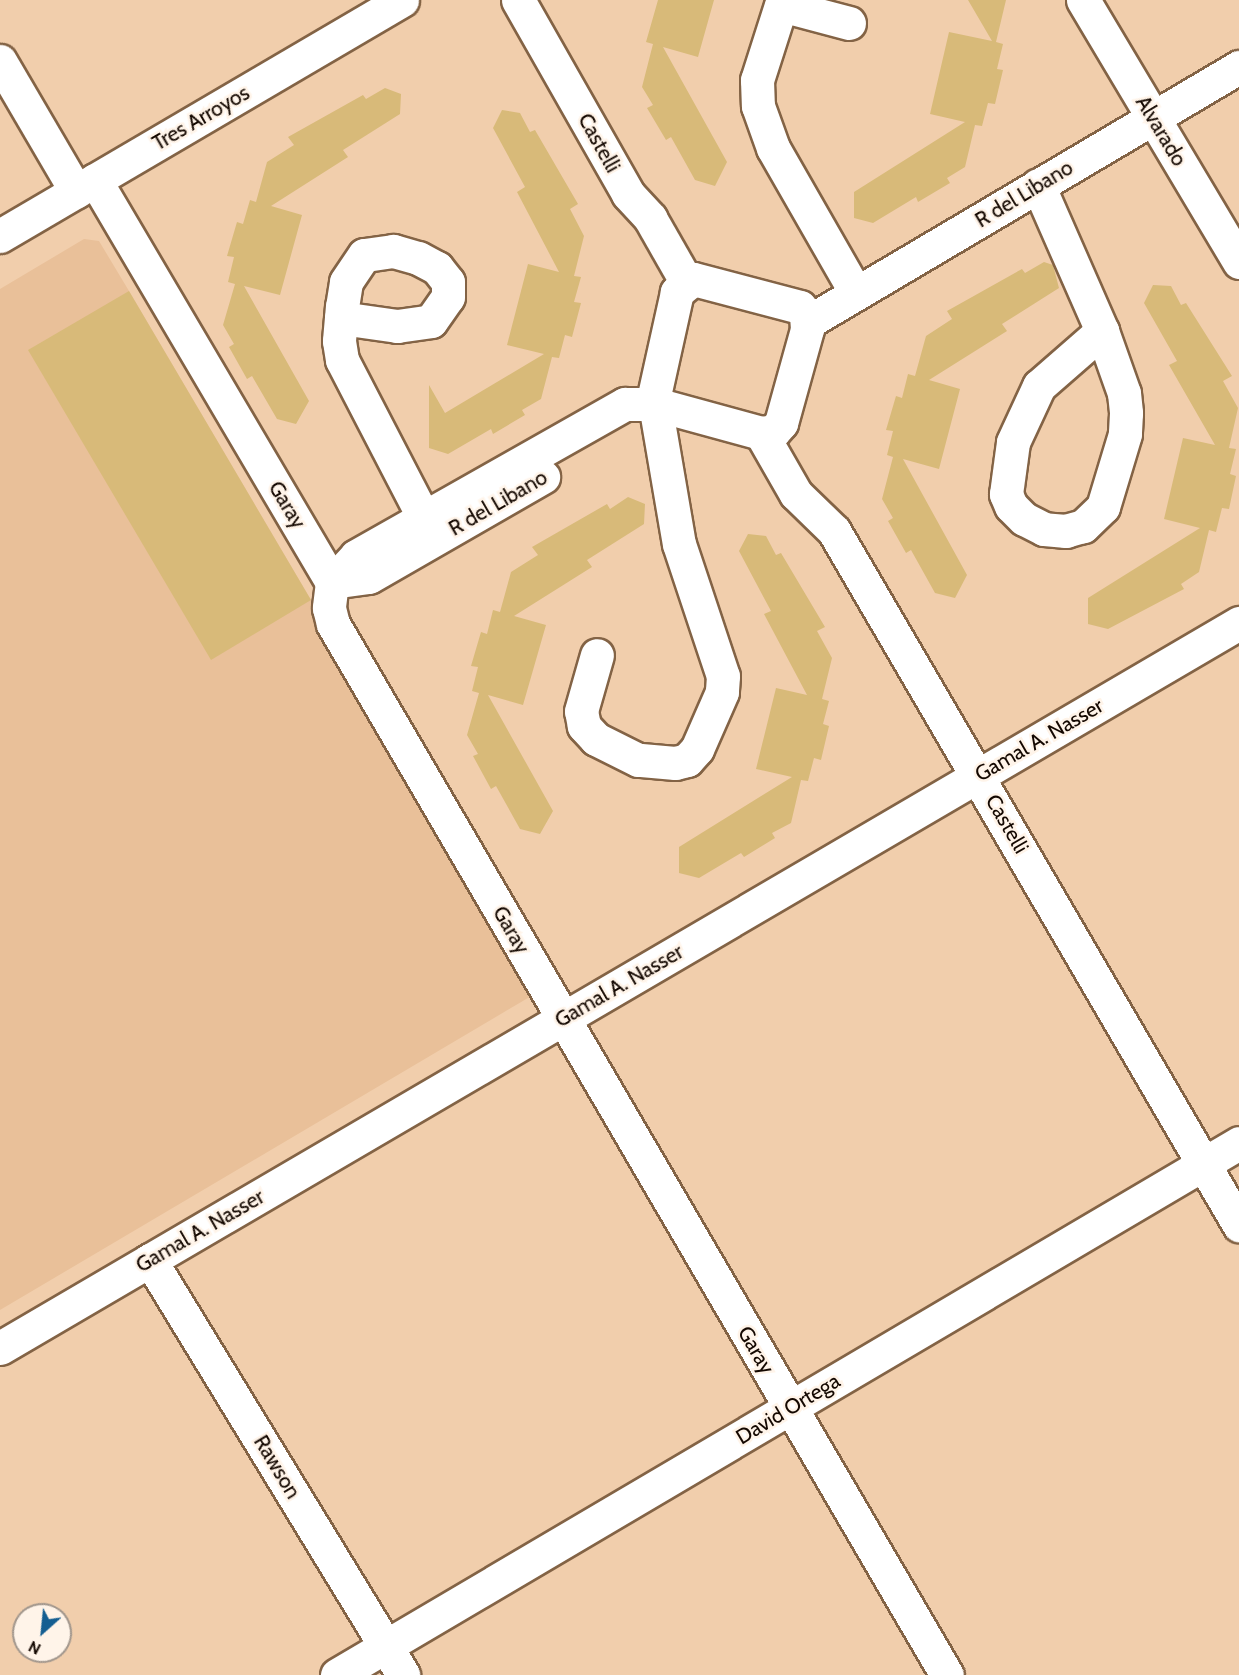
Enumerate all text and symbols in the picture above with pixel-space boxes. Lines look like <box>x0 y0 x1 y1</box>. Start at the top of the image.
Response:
street label: Tres Arroyos <box>148 80 254 156</box>
street label: Alvarado <box>1130 91 1192 171</box>
street label: Castelli <box>573 109 625 177</box>
street label: R del Libano <box>971 155 1077 233</box>
street label: R del Libano <box>444 465 552 541</box>
street label: Garay <box>263 477 311 533</box>
street label: Gamal A. Nasser <box>970 693 1108 787</box>
street label: Castelli <box>980 790 1034 858</box>
street label: Garay <box>487 902 535 958</box>
street label: Gamal A. Nasser <box>550 939 688 1033</box>
street label: Gamal A. Nasser <box>131 1184 269 1278</box>
street label: Garay <box>732 1322 780 1378</box>
street label: David Ortega <box>731 1368 845 1450</box>
street label: Rawson <box>248 1431 306 1503</box>
north arrow <box>12 1603 72 1663</box>
text: N <box>25 1637 44 1659</box>

